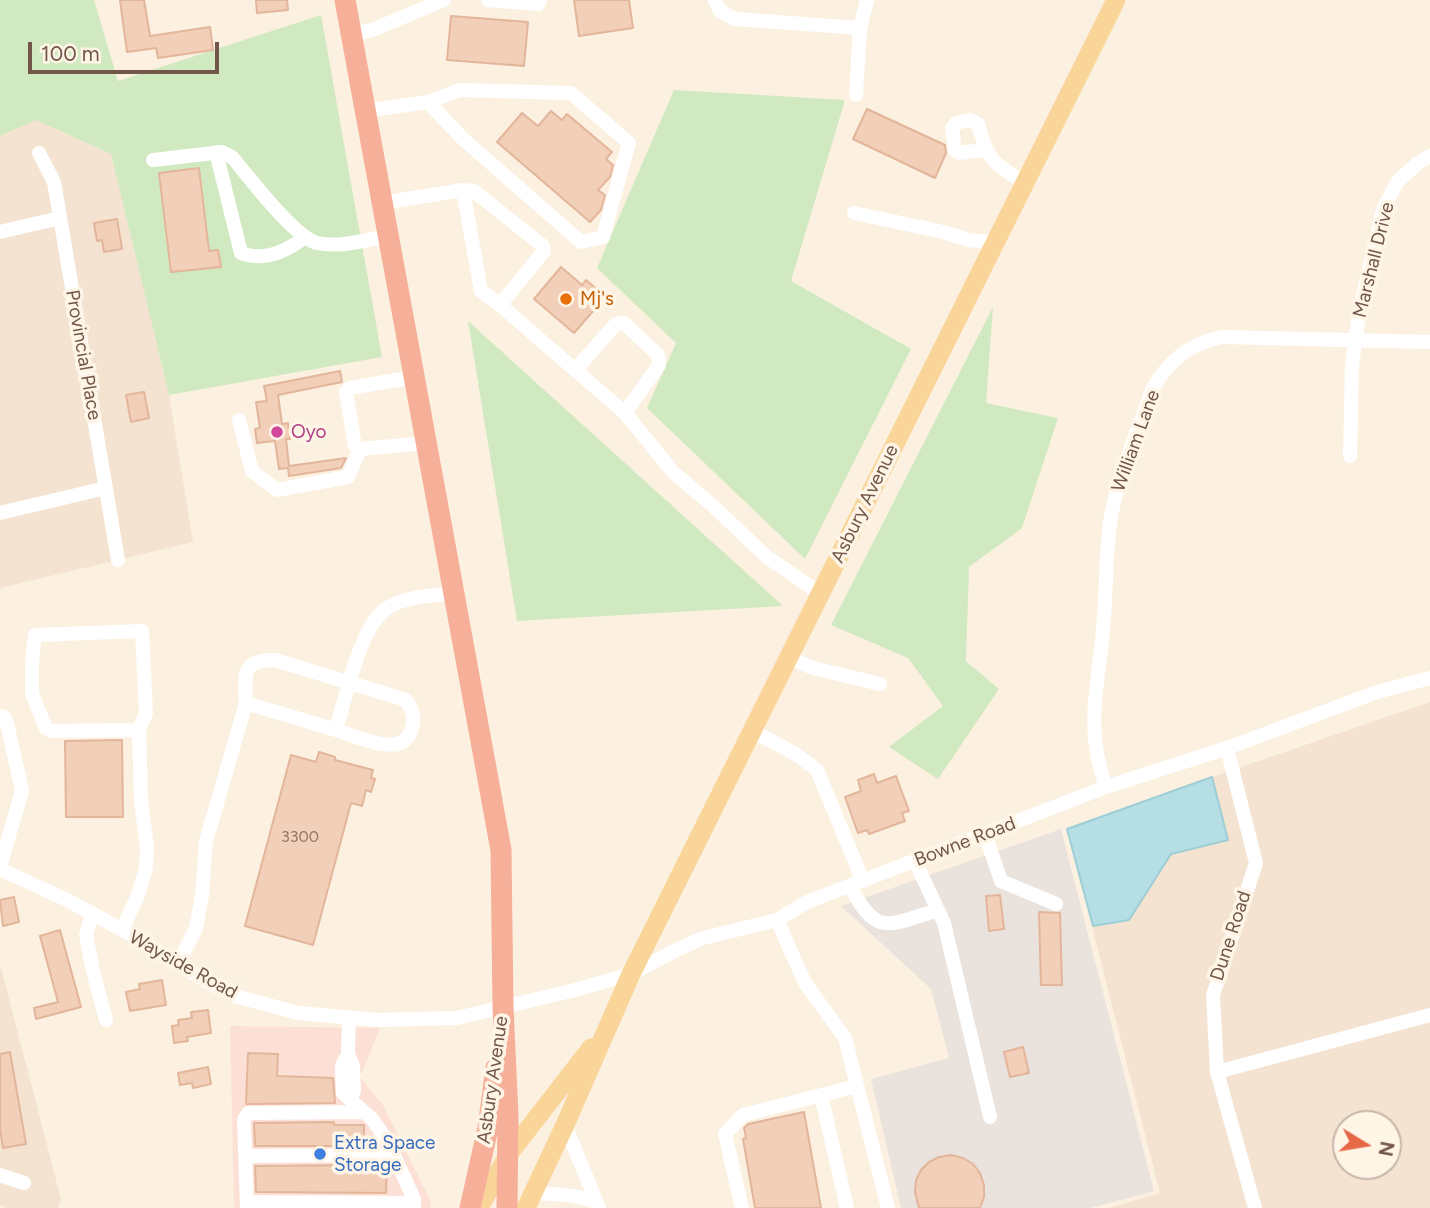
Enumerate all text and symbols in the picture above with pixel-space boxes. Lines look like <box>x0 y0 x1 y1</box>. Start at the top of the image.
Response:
scale bar <box>32 28 222 72</box>
text: 100 m <box>41 41 100 66</box>
street label: Marshall Drive <box>1349 200 1399 320</box>
street label: Provincial Place <box>60 288 106 422</box>
place label: Mj's <box>580 288 614 310</box>
marker: Mj's <box>558 291 574 307</box>
street label: William Lane <box>1107 387 1165 495</box>
place label: Oyo <box>291 421 327 443</box>
marker: Oyo <box>269 424 285 440</box>
street label: Asbury Avenue <box>827 441 903 567</box>
street label: Bowne Road <box>911 812 1019 872</box>
house number: 3300 <box>281 827 319 847</box>
street label: Dune Road <box>1206 888 1256 984</box>
street label: Wayside Road <box>125 926 241 1004</box>
street label: Asbury Avenue <box>473 1015 513 1145</box>
north arrow <box>1332 1110 1402 1180</box>
place label: Extra Space Storage <box>334 1132 435 1176</box>
text: N <box>1373 1139 1399 1158</box>
marker: Extra Space Storage <box>312 1146 328 1162</box>

